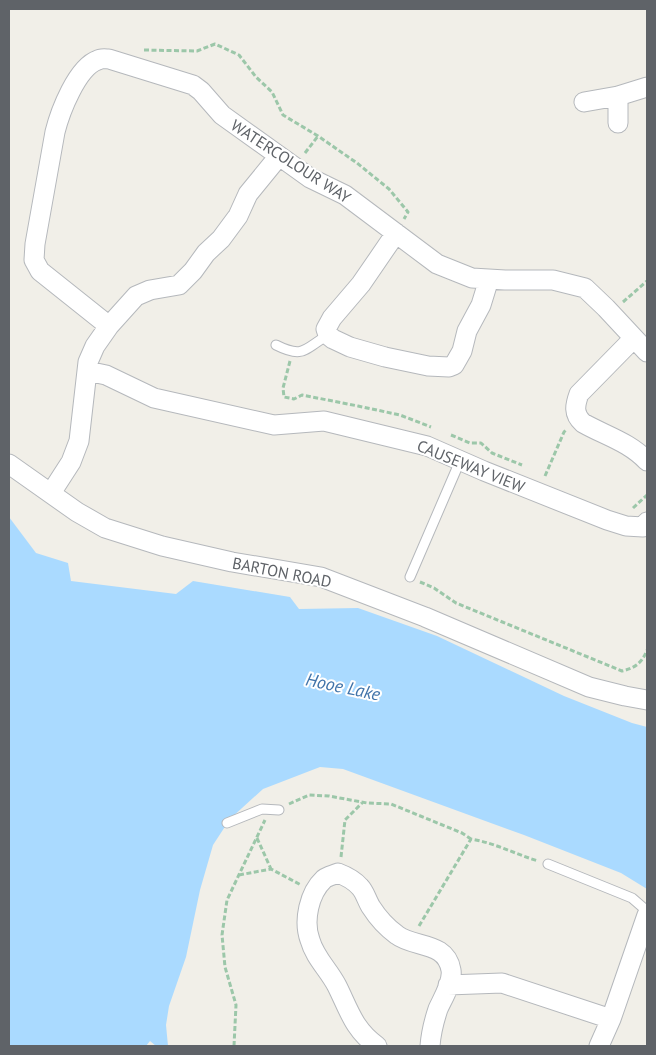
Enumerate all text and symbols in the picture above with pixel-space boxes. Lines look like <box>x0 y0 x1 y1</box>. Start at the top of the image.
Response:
street label: WATERCOLOUR WAY <box>227 115 355 207</box>
street label: CAUSEWAY VIEW <box>414 435 529 497</box>
street label: BARTON ROAD <box>231 553 333 591</box>
water label: Hooe Lake <box>304 667 383 706</box>

